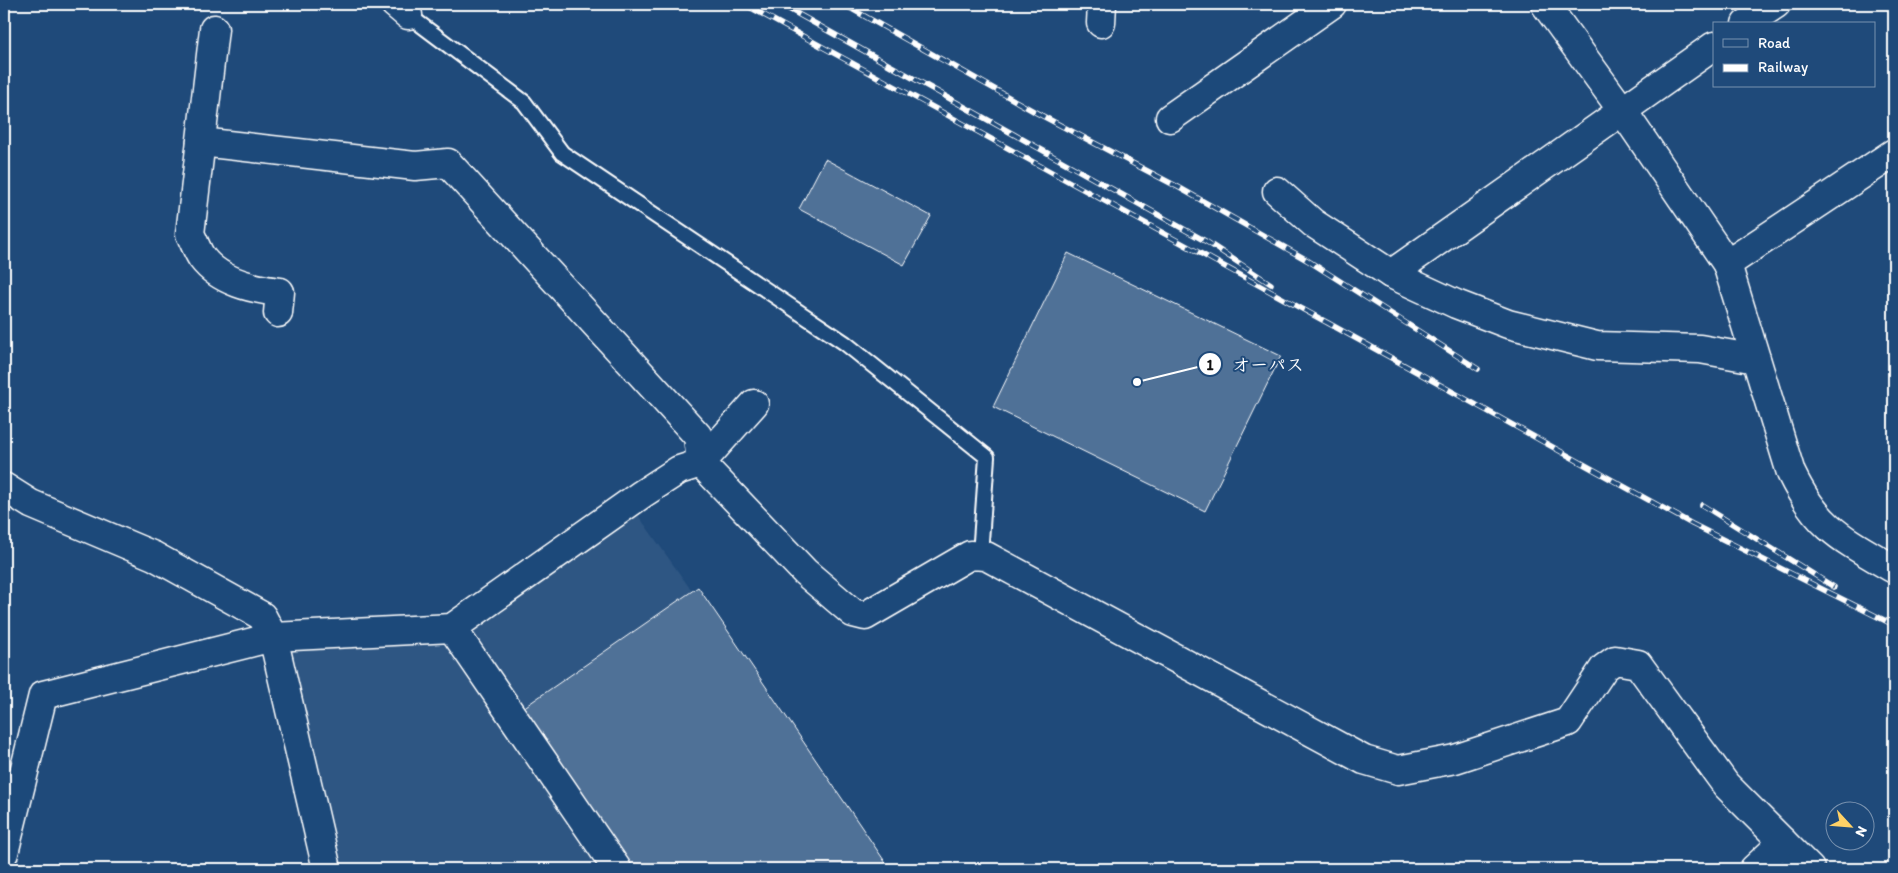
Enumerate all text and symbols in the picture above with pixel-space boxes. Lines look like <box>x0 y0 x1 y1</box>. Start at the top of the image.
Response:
legend <box>1713 22 1876 88</box>
text: Road <box>1758 34 1791 52</box>
text: Railway <box>1758 58 1808 76</box>
callout: オーパス <box>1197 348 1314 381</box>
text: オーパス <box>1232 354 1304 376</box>
text: 1 <box>1207 356 1214 374</box>
north arrow <box>1826 800 1876 850</box>
text: N <box>1852 824 1871 839</box>

